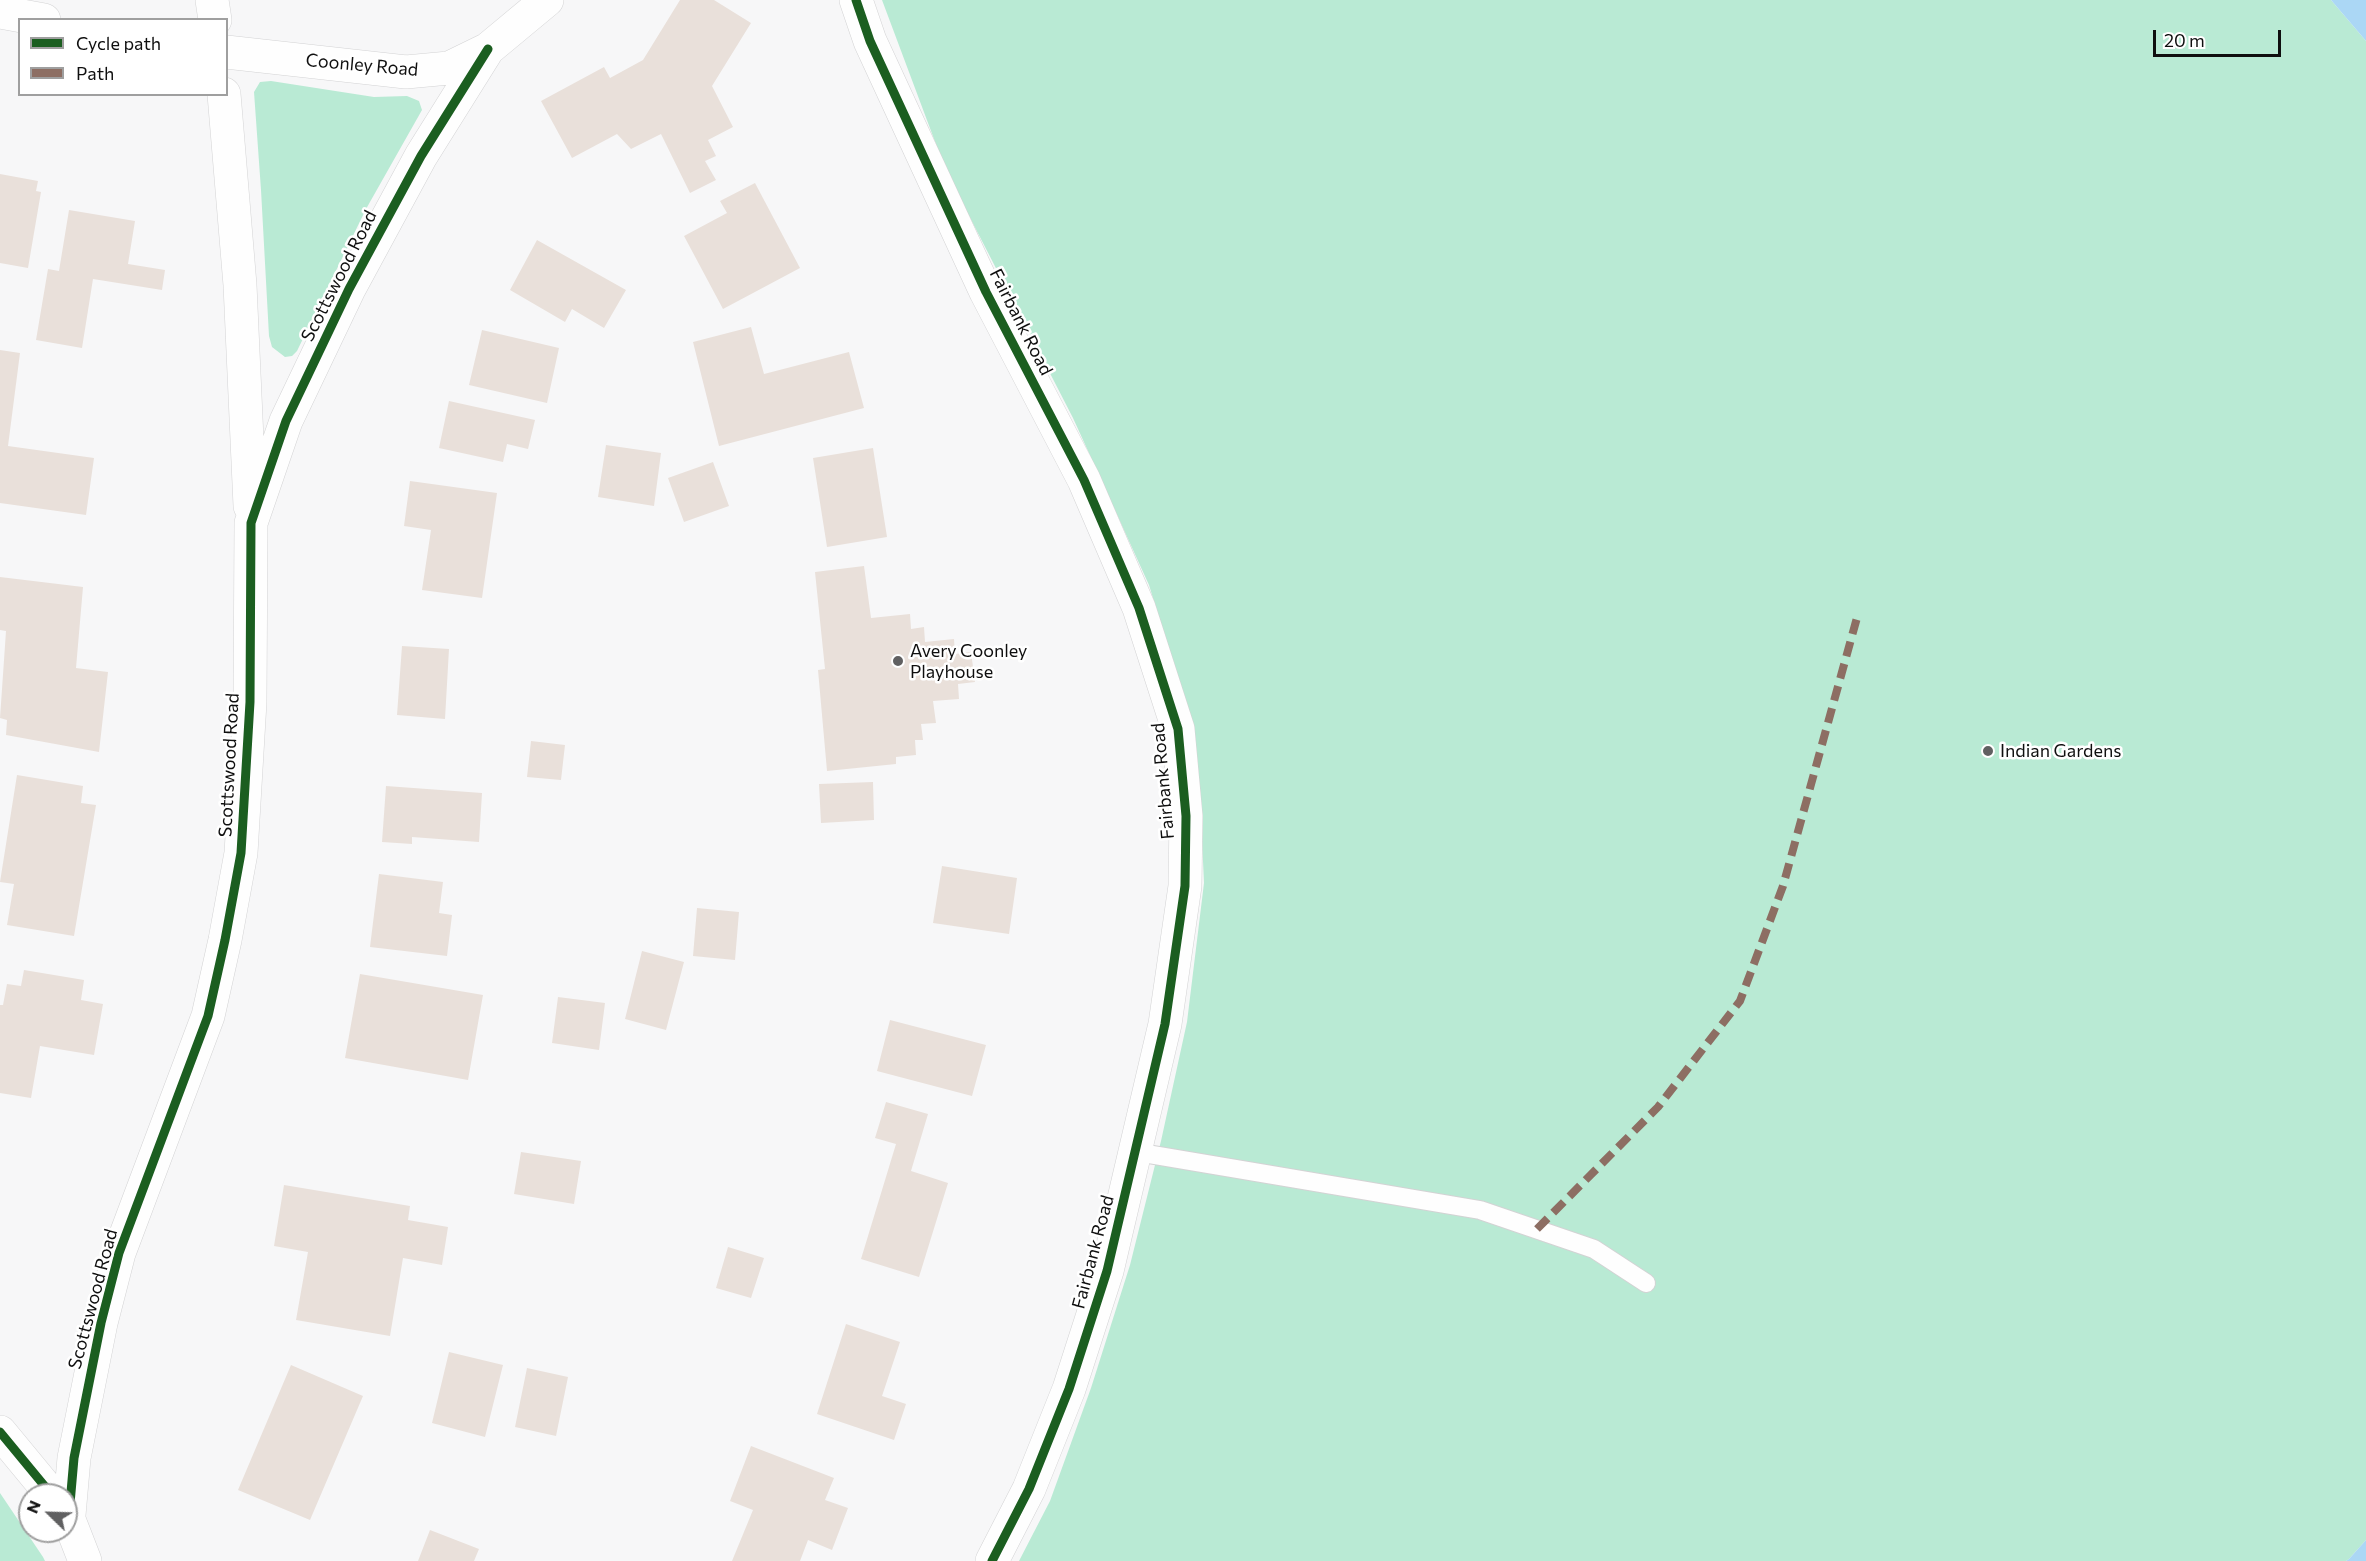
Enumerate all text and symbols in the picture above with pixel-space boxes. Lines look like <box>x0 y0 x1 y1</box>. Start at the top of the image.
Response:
legend <box>18 18 228 96</box>
scale bar <box>2156 18 2284 56</box>
text: 20 m <box>2164 29 2205 51</box>
text: Cycle path <box>76 32 161 54</box>
street label: Coonley Road <box>305 49 419 81</box>
text: Path <box>76 62 114 84</box>
street label: Scottswood Road <box>297 207 381 345</box>
street label: Fairbank Road <box>985 265 1057 379</box>
place label: Avery Coonley Playhouse <box>910 640 1027 682</box>
marker: Avery Coonley Playhouse <box>891 654 905 668</box>
street label: Scottswood Road <box>214 692 244 838</box>
street label: Fairbank Road <box>1147 722 1179 840</box>
place label: Indian Gardens <box>2000 740 2121 762</box>
marker: Indian Gardens <box>1981 744 1995 758</box>
street label: Fairbank Road <box>1067 1193 1119 1311</box>
street label: Scottswood Road <box>64 1226 122 1372</box>
north arrow <box>18 1483 78 1543</box>
text: N <box>22 1497 44 1516</box>

